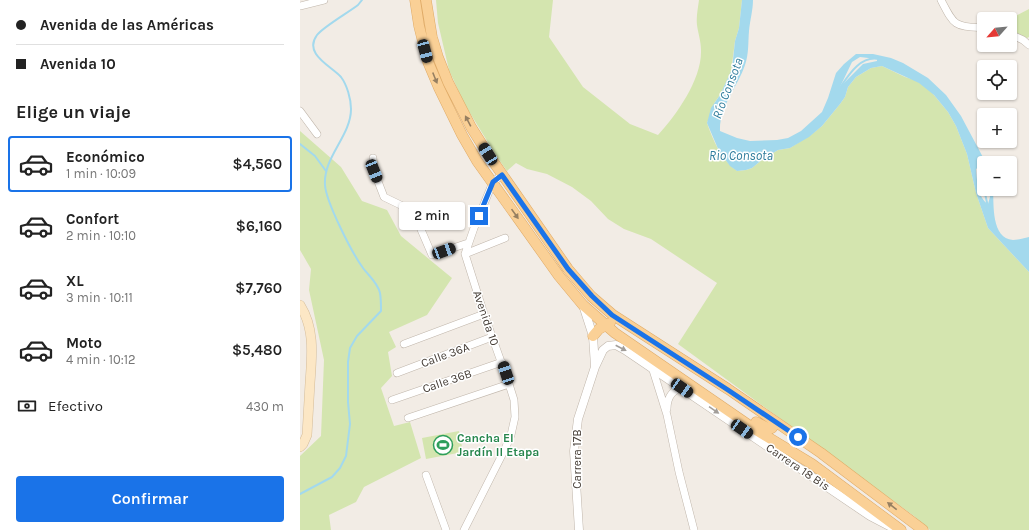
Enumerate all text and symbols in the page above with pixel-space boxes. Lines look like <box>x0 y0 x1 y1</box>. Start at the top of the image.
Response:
north arrow <box>977 12 1017 52</box>
map controls <box>977 12 1017 196</box>
text: Avenida de las Américas <box>40 16 214 34</box>
car <box>416 38 434 64</box>
text: Avenida 10 <box>40 55 116 73</box>
water label: Río Consota <box>709 55 746 121</box>
button: locate <box>977 60 1017 100</box>
one-way arrow <box>432 73 438 85</box>
text: Elige un viaje <box>16 101 131 123</box>
button: + <box>977 108 1017 148</box>
one-way arrow <box>464 115 471 127</box>
car <box>477 141 499 167</box>
icon: car <box>18 146 54 182</box>
text: Económico <box>66 148 145 166</box>
water label: Rio Consota <box>709 148 773 163</box>
text: $4,560 <box>233 155 282 173</box>
button: − <box>977 156 1017 196</box>
car <box>364 158 384 184</box>
text: 1 min · 10:09 <box>66 166 136 181</box>
callout: 2 min <box>399 202 465 230</box>
route end <box>470 207 488 225</box>
icon: car <box>18 208 54 244</box>
text: 2 min <box>414 208 450 223</box>
one-way arrow <box>511 209 520 220</box>
text: Confort <box>66 210 119 228</box>
text: $6,160 <box>236 217 282 235</box>
text: 2 min · 10:10 <box>66 228 136 243</box>
car <box>431 241 457 261</box>
icon: car <box>18 270 54 306</box>
text: XL <box>66 272 84 290</box>
text: $7,760 <box>235 279 282 297</box>
street label: Avenida 10 <box>470 289 502 347</box>
text: 3 min · 10:11 <box>66 290 133 305</box>
icon: car <box>18 332 54 368</box>
text: Moto <box>66 334 102 352</box>
street label: Calle 36A <box>419 340 471 370</box>
text: $5,480 <box>232 341 282 359</box>
one-way arrow <box>615 345 627 351</box>
text: 4 min · 10:12 <box>66 352 136 367</box>
car <box>497 360 515 386</box>
street label: Calle 36B <box>421 366 473 396</box>
car <box>669 376 695 400</box>
icon: cash <box>16 395 38 417</box>
text: Efectivo <box>48 397 103 415</box>
text: 430 m <box>246 399 284 414</box>
one-way arrow <box>709 406 719 414</box>
car <box>729 417 755 441</box>
route start <box>789 428 807 446</box>
street label: Carrera 17B <box>570 429 584 489</box>
place label: Cancha El Jardín II Etapa <box>457 431 539 459</box>
sports icon: Cancha El Jardín II Etapa <box>432 434 454 456</box>
street label: Carrera 18 Bis <box>763 440 833 494</box>
button: Confirmar <box>16 476 284 522</box>
one-way arrow <box>887 502 898 510</box>

